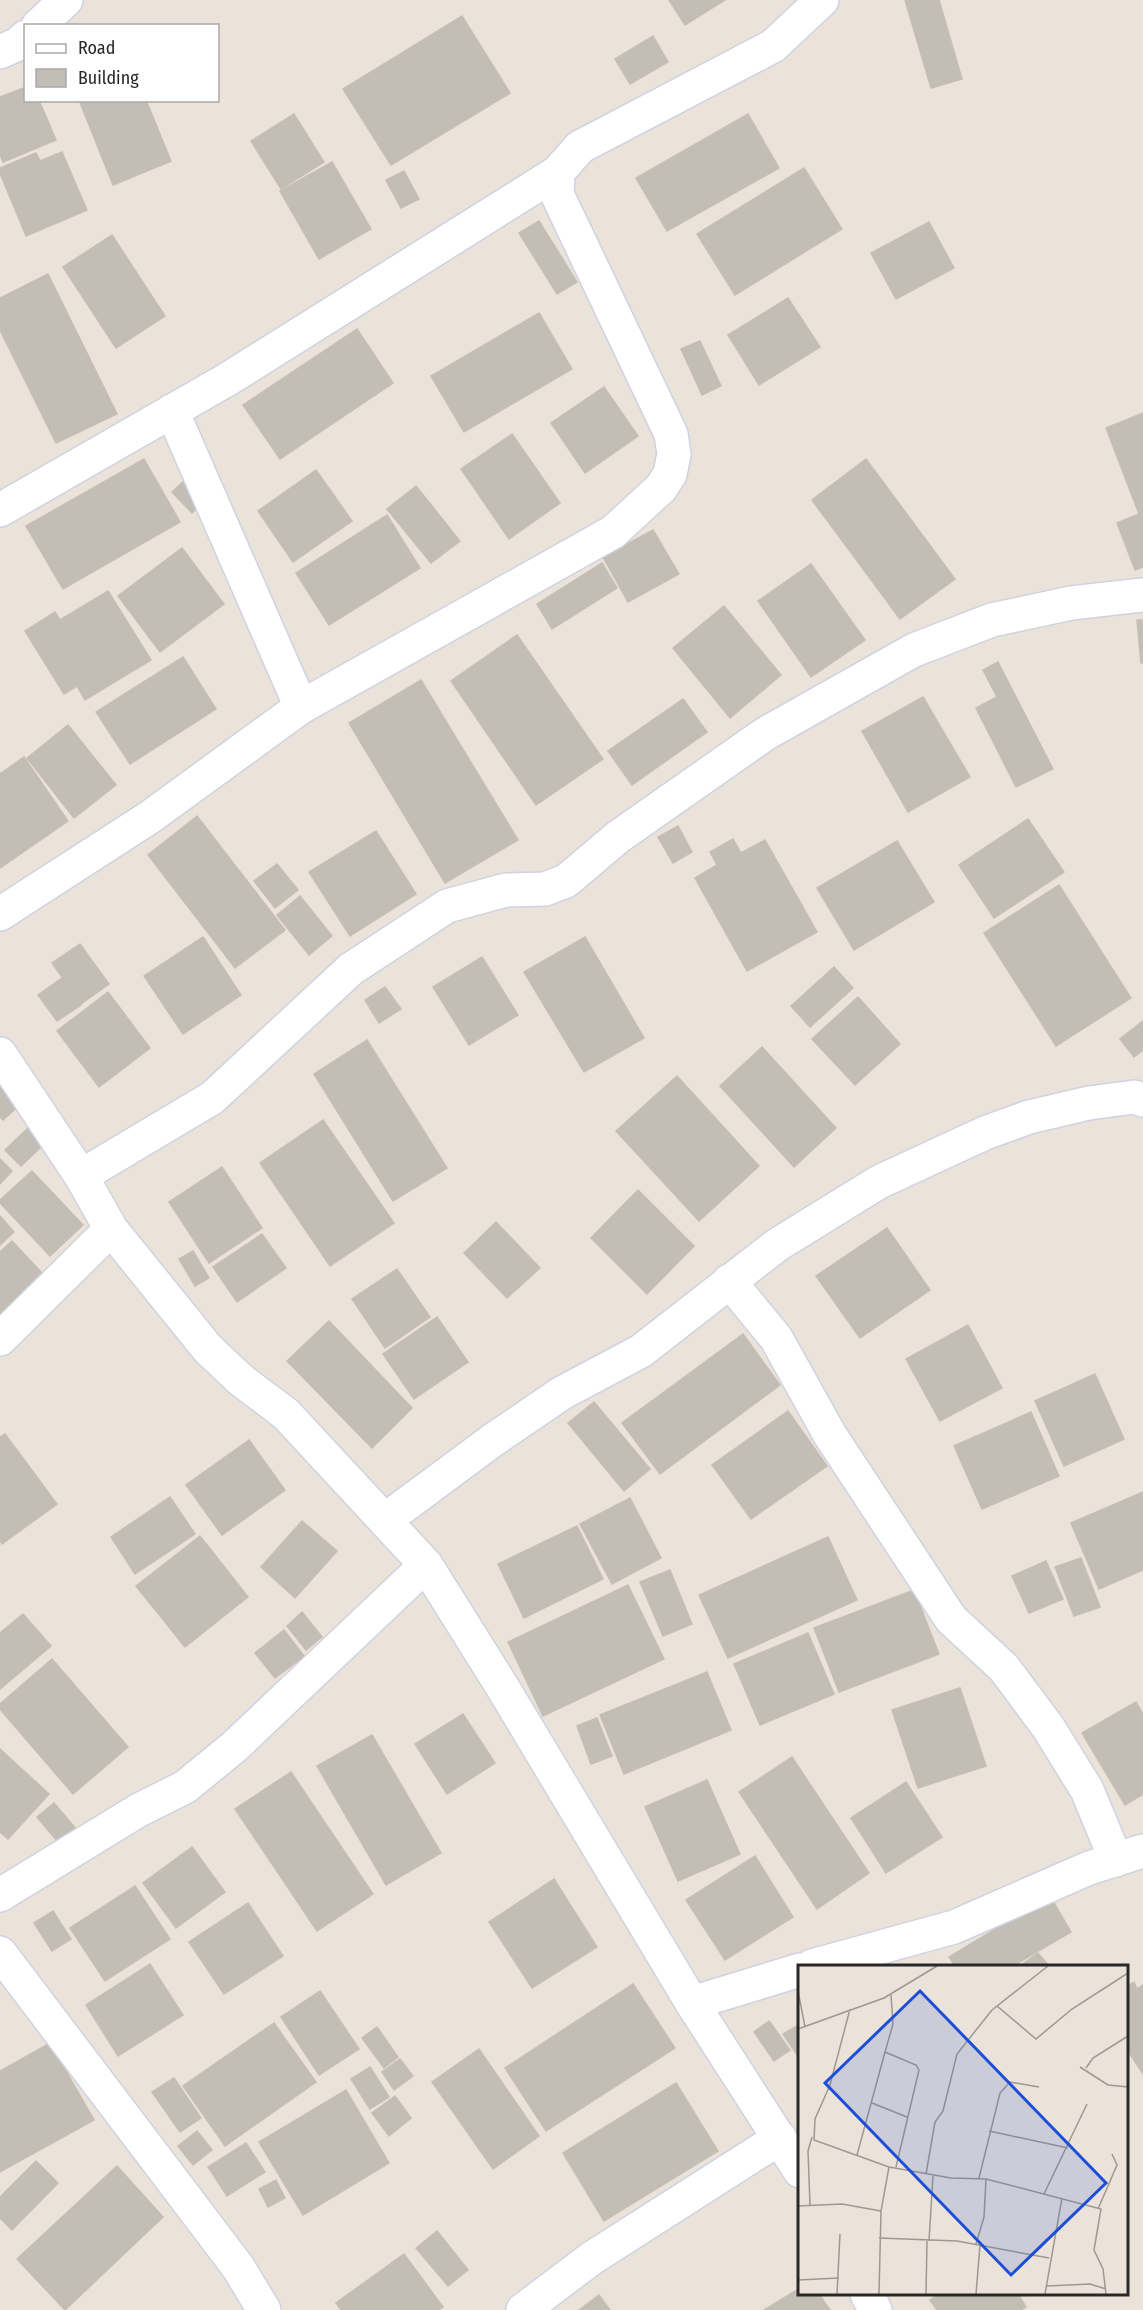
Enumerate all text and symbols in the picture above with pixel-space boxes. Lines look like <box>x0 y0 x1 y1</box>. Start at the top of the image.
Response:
legend <box>24 24 219 102</box>
text: Road <box>78 37 115 59</box>
text: Building <box>78 67 139 89</box>
inset map <box>798 1965 1128 2295</box>

